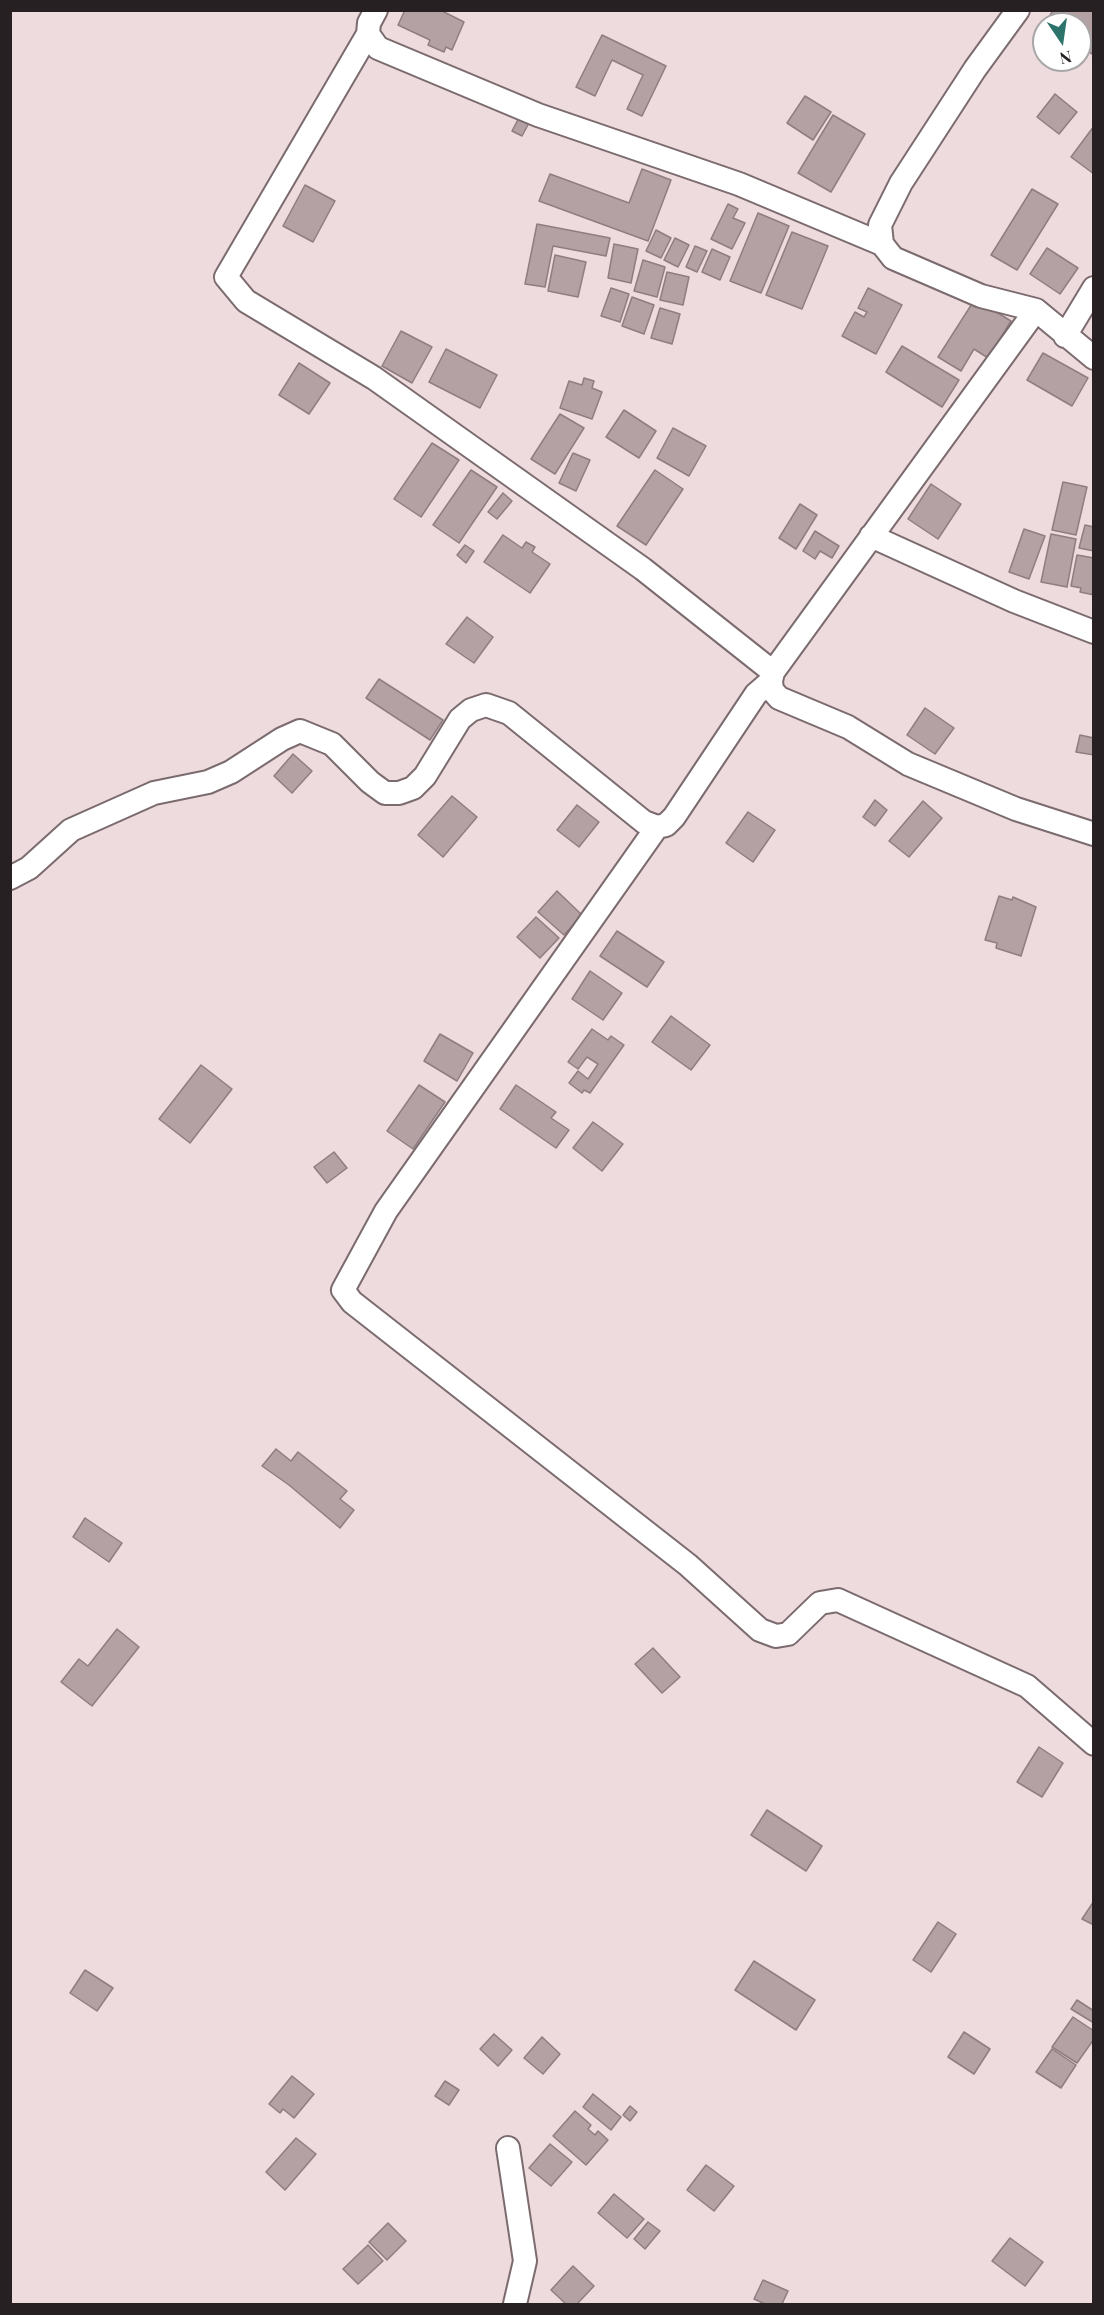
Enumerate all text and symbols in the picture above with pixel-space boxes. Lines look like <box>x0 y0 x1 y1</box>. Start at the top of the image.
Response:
north arrow <box>1032 12 1092 72</box>
text: N <box>1058 47 1074 70</box>

